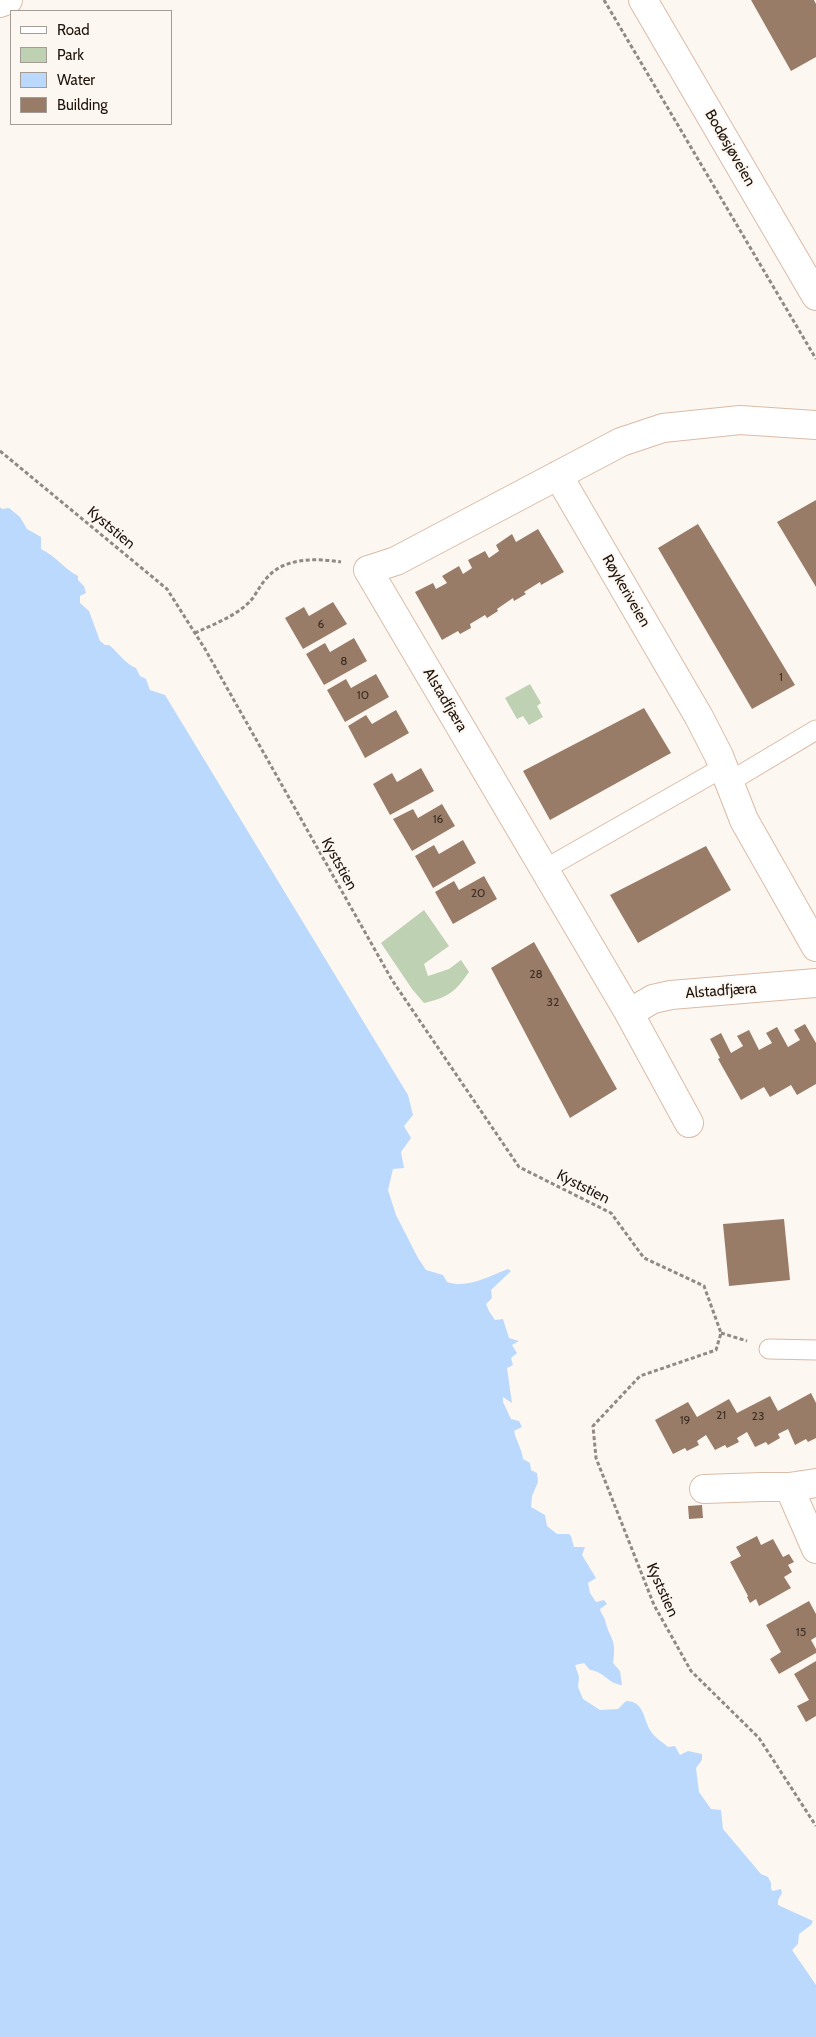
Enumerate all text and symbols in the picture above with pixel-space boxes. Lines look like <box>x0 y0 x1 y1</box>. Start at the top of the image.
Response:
legend <box>10 10 172 125</box>
text: Road <box>57 21 90 39</box>
text: Park <box>57 46 84 64</box>
text: Water <box>57 71 95 89</box>
text: Building <box>57 96 108 114</box>
street label: Bodøsjøveien <box>701 106 759 190</box>
street label: Kyststien <box>83 503 139 553</box>
street label: Røykeriveien <box>598 552 654 630</box>
house number: 6 <box>318 617 324 631</box>
house number: 8 <box>340 654 348 668</box>
street label: Alstadfjæra <box>419 665 471 735</box>
house number: 1 <box>779 670 783 684</box>
house number: 10 <box>357 688 369 702</box>
house number: 16 <box>433 812 443 826</box>
street label: Kyststien <box>317 835 361 893</box>
house number: 20 <box>471 886 485 900</box>
house number: 28 <box>529 967 543 981</box>
street label: Alstadfjæra <box>685 980 757 1002</box>
house number: 32 <box>547 995 559 1009</box>
street label: Kyststien <box>554 1166 612 1208</box>
house number: 21 <box>716 1408 726 1422</box>
house number: 23 <box>752 1409 764 1423</box>
house number: 19 <box>680 1413 690 1427</box>
street label: Kyststien <box>642 1560 682 1620</box>
house number: 15 <box>796 1625 806 1639</box>

